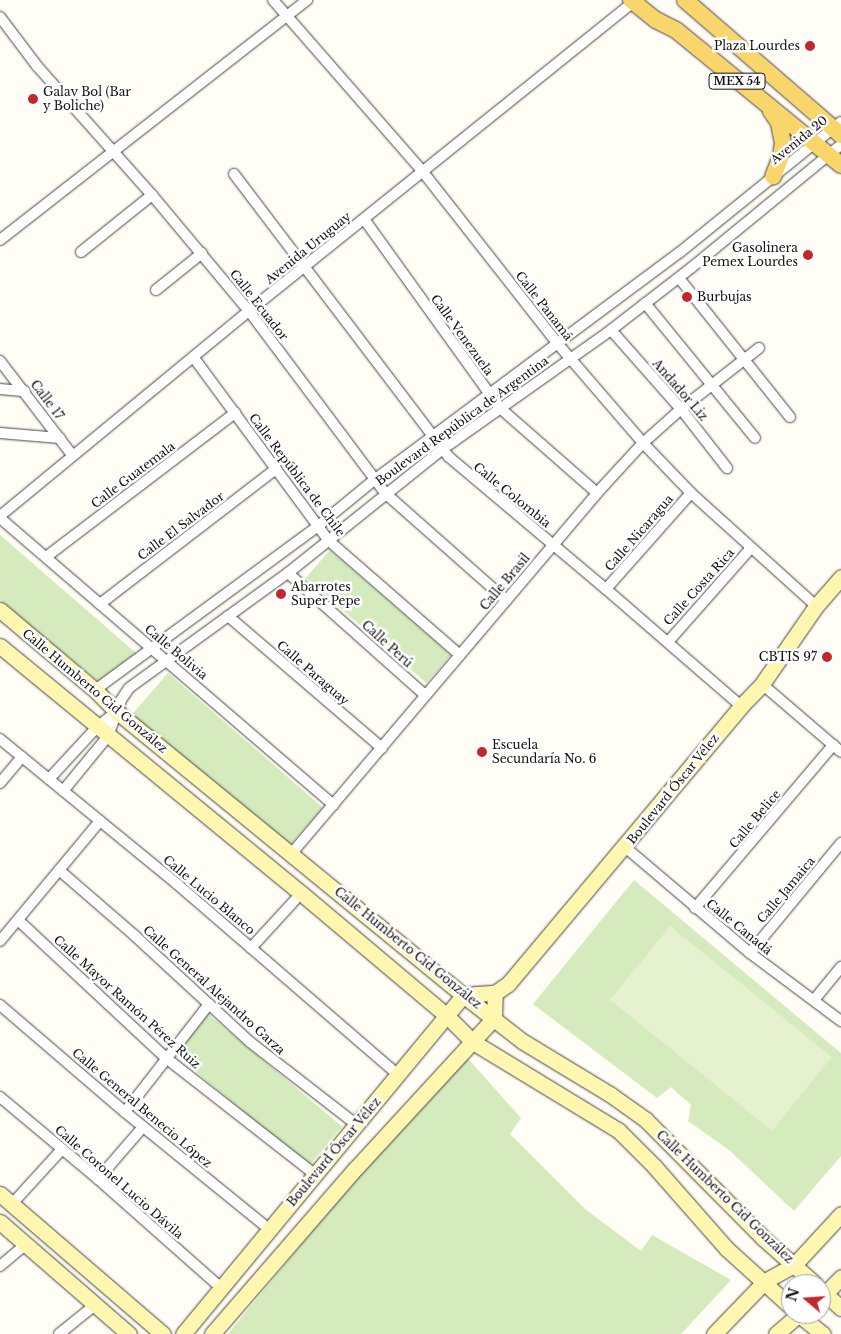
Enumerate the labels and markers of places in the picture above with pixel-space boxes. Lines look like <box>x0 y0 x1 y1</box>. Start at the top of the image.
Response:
place label: Plaza Lourdes <box>714 39 800 53</box>
marker: Plaza Lourdes <box>804 40 816 52</box>
place label: Galay Bol (Bar y Boliche) <box>43 85 131 113</box>
marker: Galay Bol (Bar y Boliche) <box>27 93 39 105</box>
place label: Gasolinera Pemex Lourdes <box>702 241 798 269</box>
marker: Gasolinera Pemex Lourdes <box>802 249 814 261</box>
place label: Burbujas <box>697 290 752 304</box>
marker: Burbujas <box>681 291 693 303</box>
place label: Abarrotes Super Pepe <box>291 580 361 608</box>
marker: Abarrotes Super Pepe <box>275 588 287 600</box>
place label: CBTIS 97 <box>759 650 817 664</box>
marker: CBTIS 97 <box>821 651 833 663</box>
place label: Escuela Secundaría No. 6 <box>492 738 597 766</box>
marker: Escuela Secundaría No. 6 <box>476 746 488 758</box>

